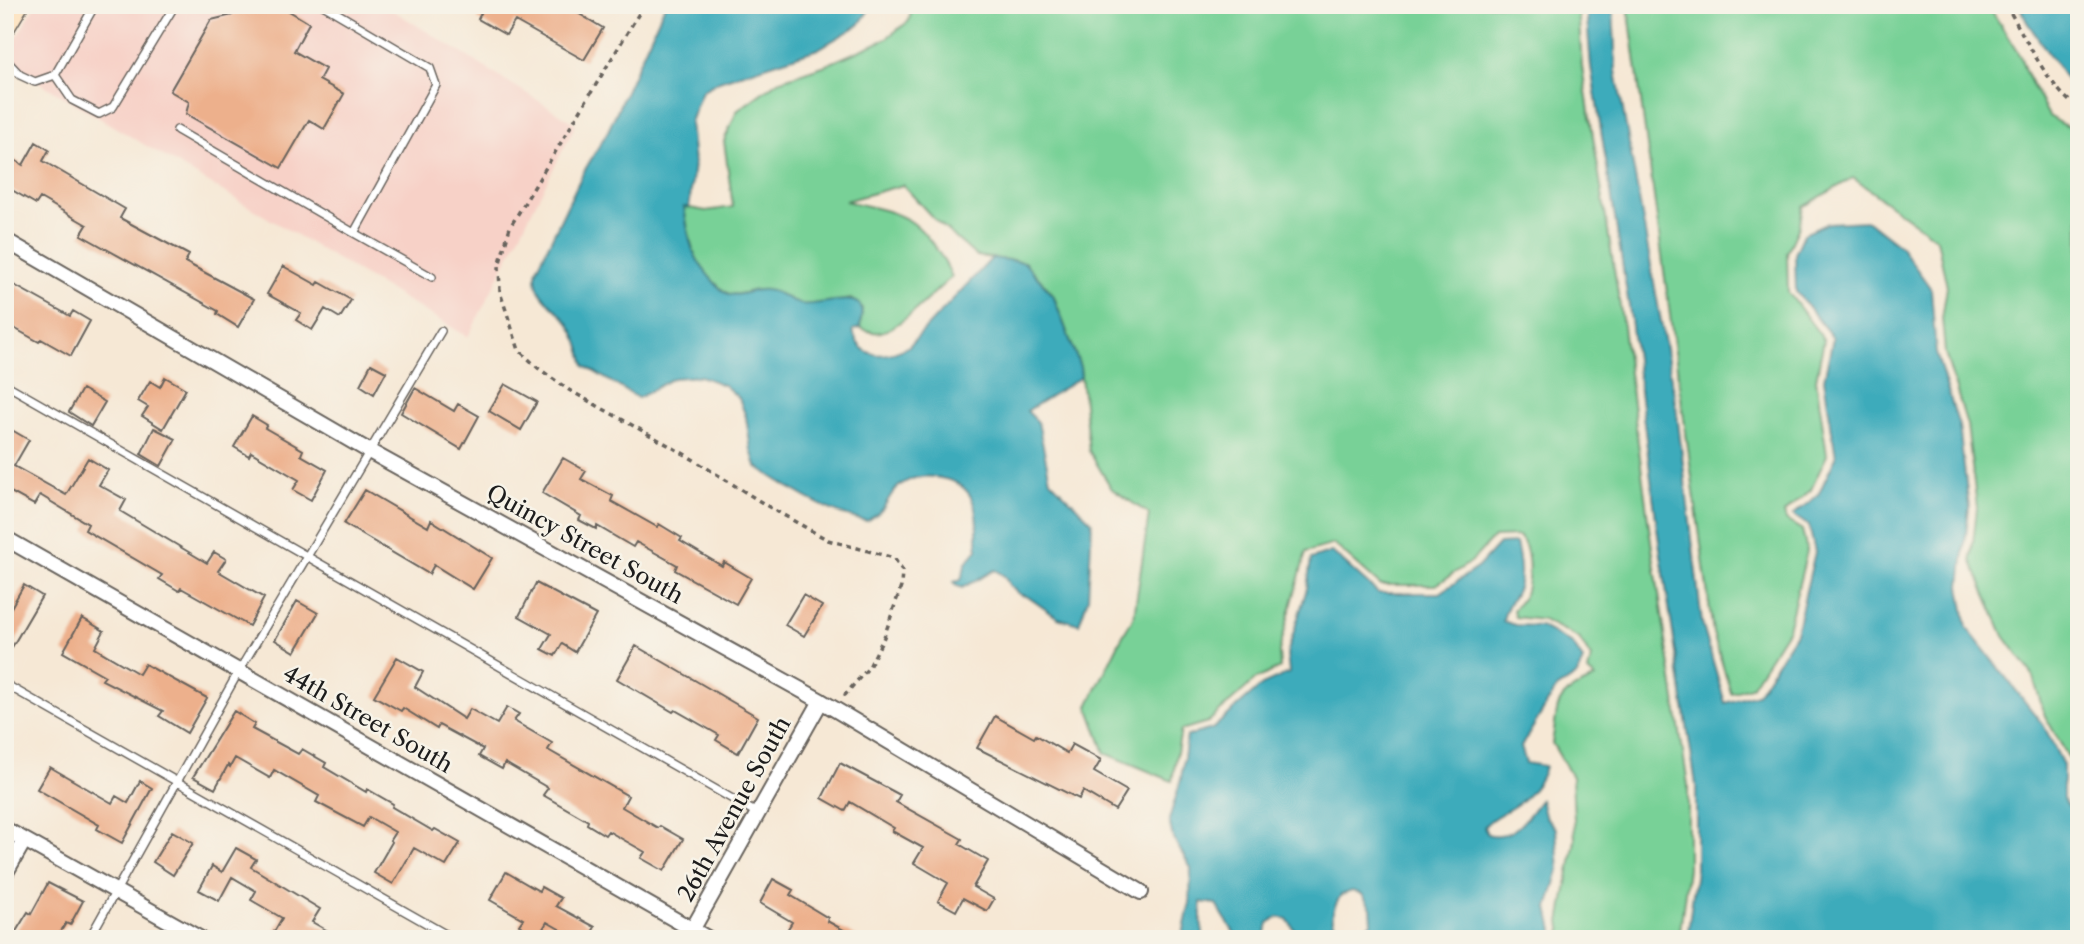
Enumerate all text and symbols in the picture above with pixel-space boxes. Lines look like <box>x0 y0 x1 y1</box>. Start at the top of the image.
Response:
street label: Quincy Street South <box>482 478 688 610</box>
street label: 44th Street South <box>278 659 458 779</box>
street label: 26th Avenue South <box>672 712 796 906</box>

